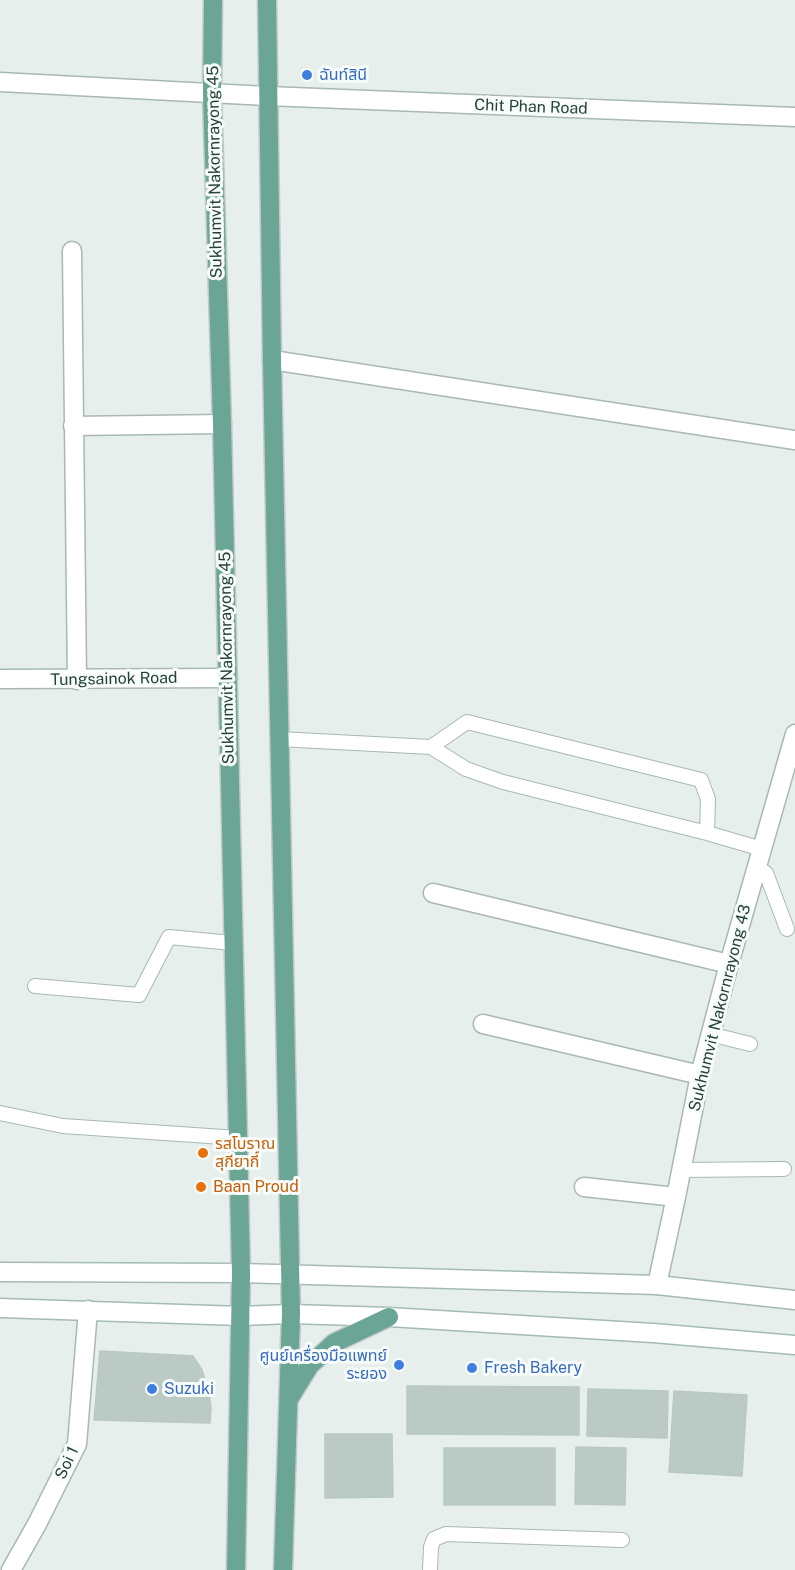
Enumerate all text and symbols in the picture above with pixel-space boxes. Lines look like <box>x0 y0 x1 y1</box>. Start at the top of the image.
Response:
place label: ฉันท์สินี <box>319 65 367 85</box>
street label: Sukhumvit Nakornrayong 45 <box>204 66 226 278</box>
marker: ฉันท์สินี <box>300 68 314 82</box>
street label: Chit Phan Road <box>474 95 588 119</box>
street label: Sukhumvit Nakornrayong 45 <box>216 552 238 764</box>
street label: Tungsainok Road <box>50 668 178 690</box>
street label: Sukhumvit Nakornrayong 43 <box>685 903 755 1113</box>
place label: รสโบราณ สุกียากี์ <box>215 1134 275 1172</box>
marker: รสโบราณ สุกียากี์ <box>196 1146 210 1160</box>
place label: Baan Proud <box>213 1177 299 1197</box>
marker: Baan Proud <box>194 1180 208 1194</box>
place label: ศูนย์เครื่องมือแพทย์ ระยอง <box>260 1346 387 1384</box>
marker: ศูนย์เครื่องมือแพทย์ ระยอง <box>392 1358 406 1372</box>
place label: Fresh Bakery <box>484 1358 582 1378</box>
marker: Fresh Bakery <box>465 1361 479 1375</box>
place label: Suzuki <box>164 1379 214 1399</box>
marker: Suzuki <box>145 1382 159 1396</box>
street label: Soi 1 <box>51 1443 83 1483</box>

